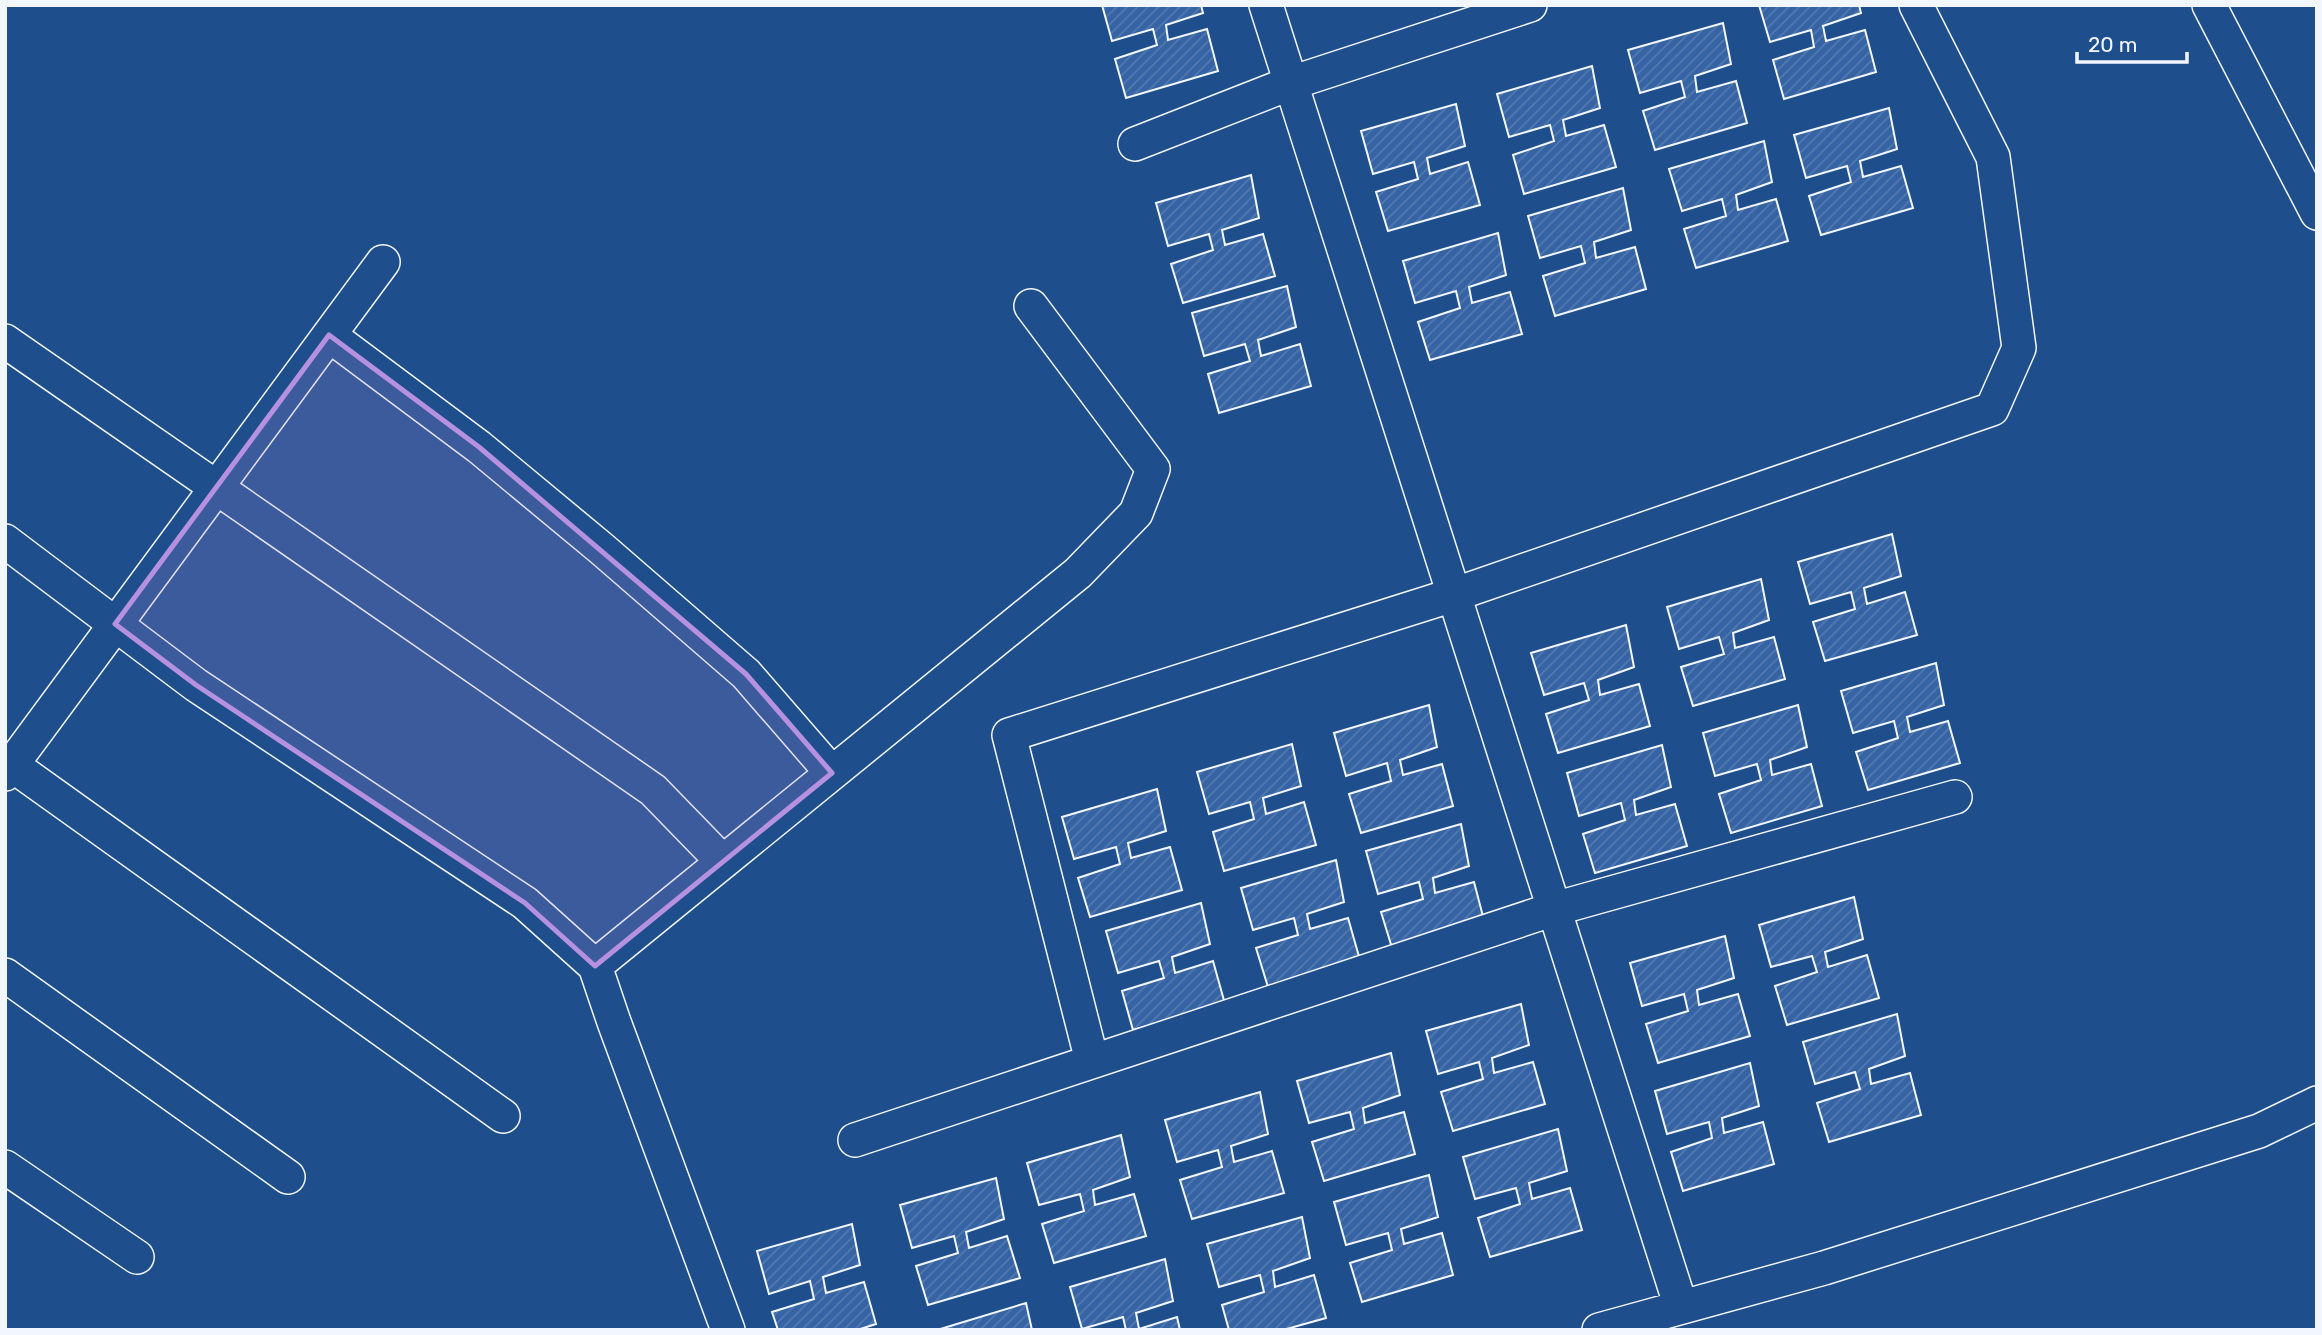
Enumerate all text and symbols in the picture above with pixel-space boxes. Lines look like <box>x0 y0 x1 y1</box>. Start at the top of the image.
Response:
scale bar <box>2077 21 2187 65</box>
text: 20 m <box>2088 32 2137 57</box>

